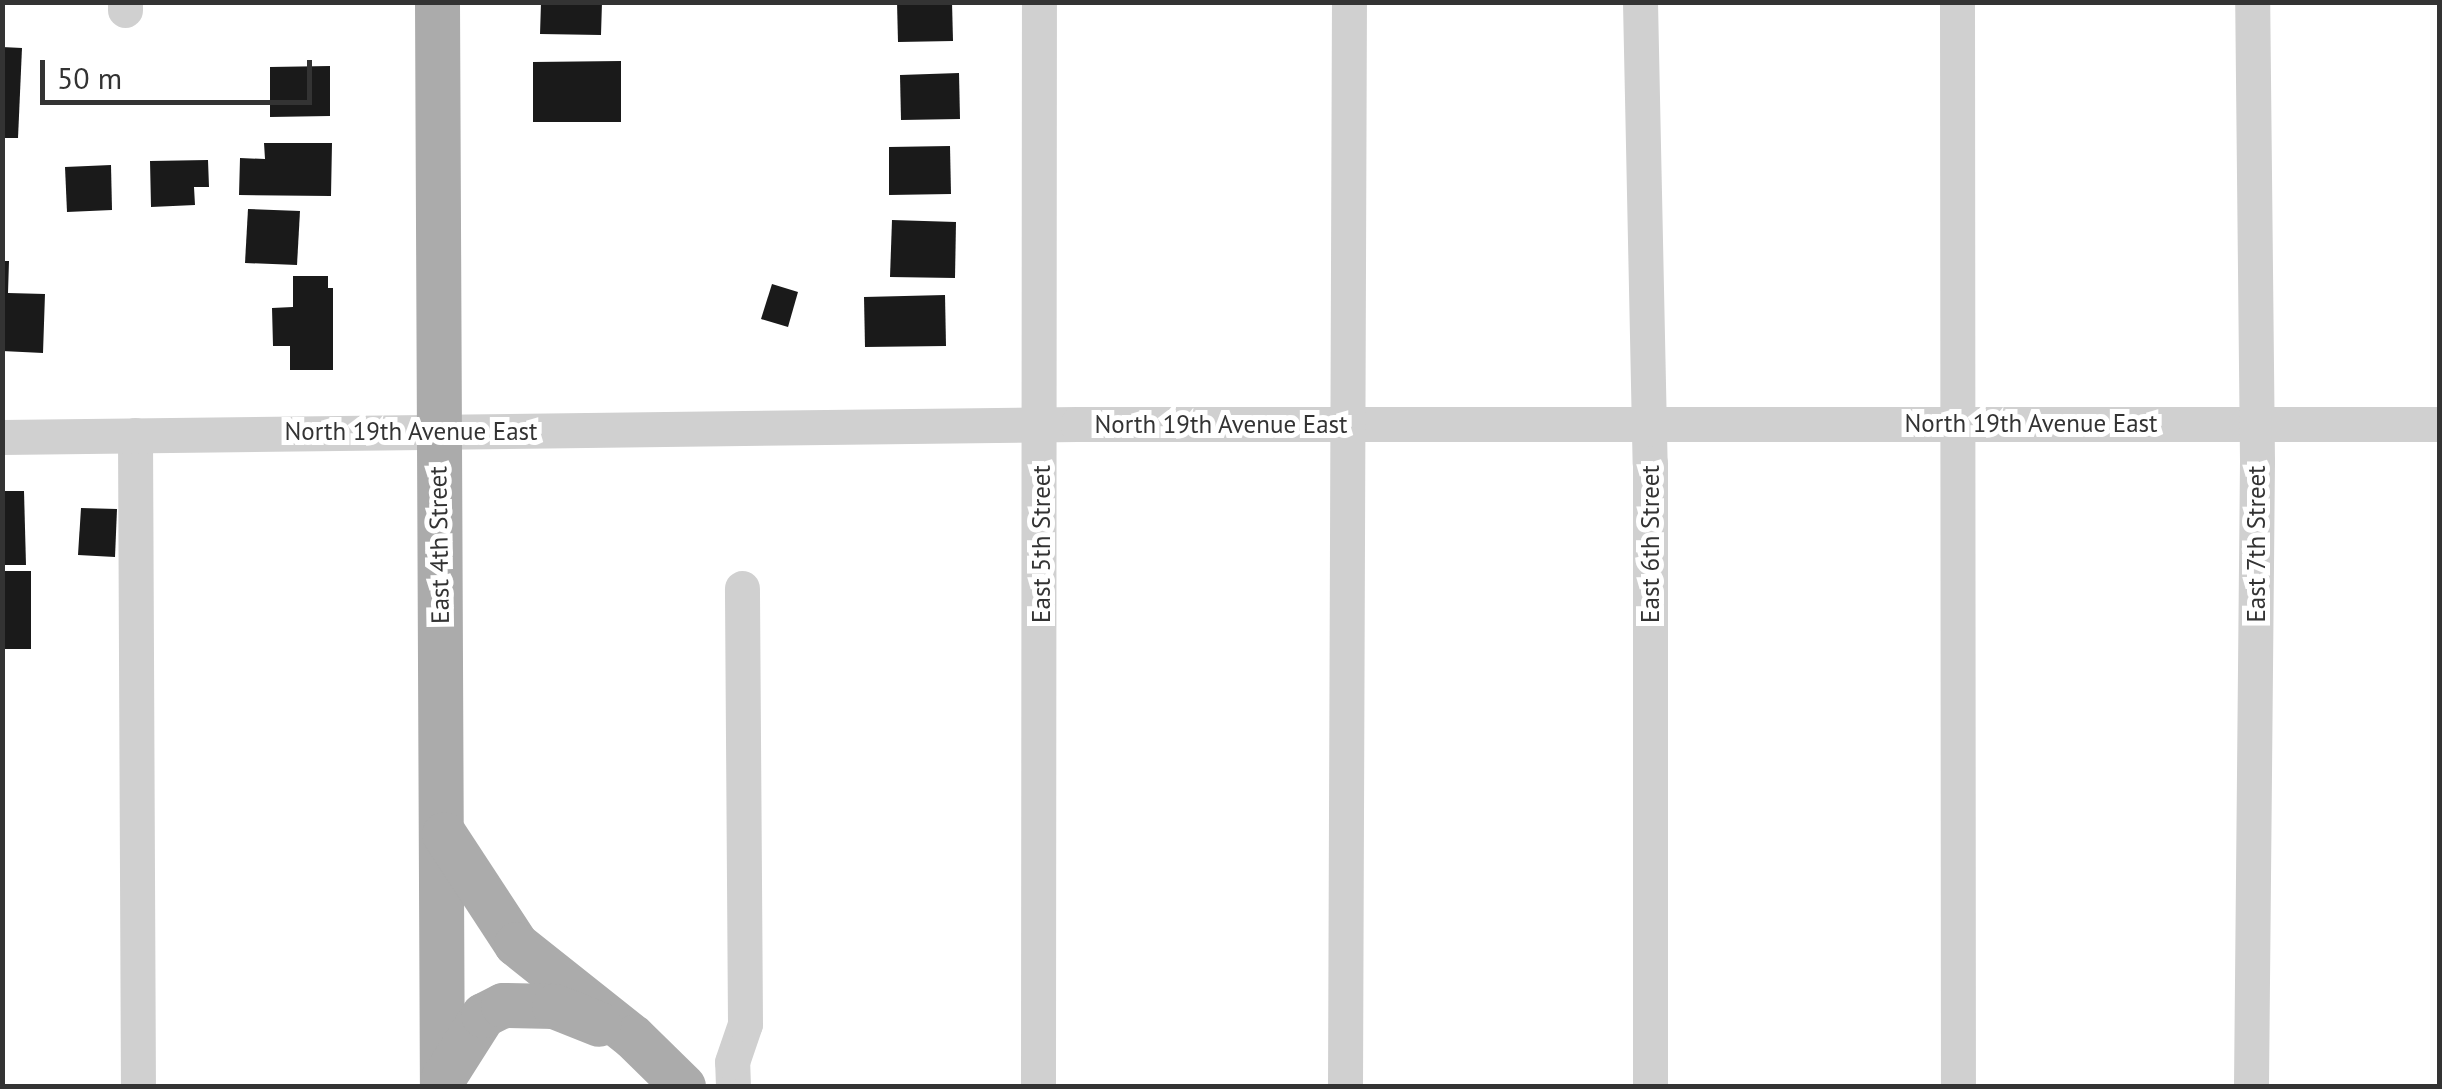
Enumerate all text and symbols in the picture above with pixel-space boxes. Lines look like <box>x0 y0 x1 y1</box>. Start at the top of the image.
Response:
scale bar <box>45 40 318 102</box>
text: 50 m <box>57 58 122 97</box>
street label: North 19th Avenue East <box>1904 408 2158 438</box>
street label: North 19th Avenue East <box>1094 409 1348 439</box>
street label: North 19th Avenue East <box>284 416 538 446</box>
street label: East 5th Street <box>1026 465 1056 623</box>
street label: East 6th Street <box>1635 465 1665 623</box>
street label: East 7th Street <box>2241 465 2271 623</box>
street label: East 4th Street <box>423 466 455 624</box>

